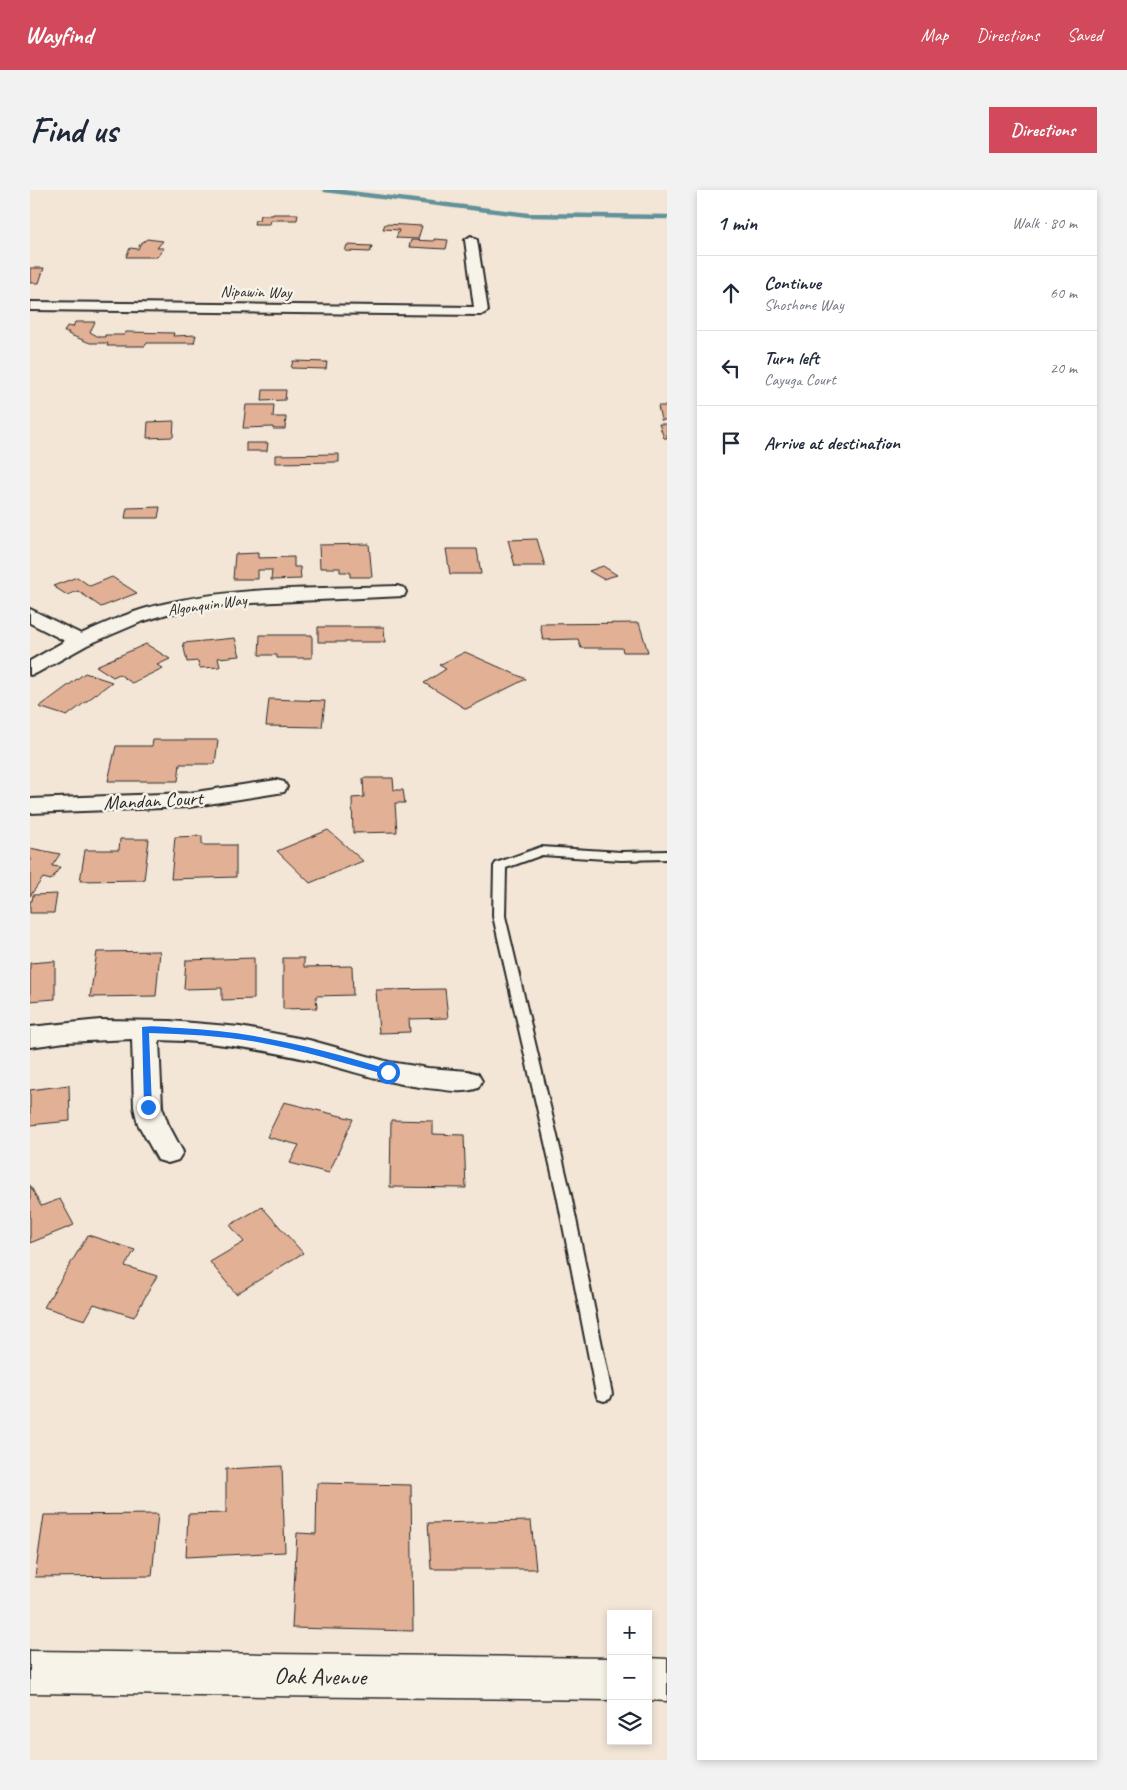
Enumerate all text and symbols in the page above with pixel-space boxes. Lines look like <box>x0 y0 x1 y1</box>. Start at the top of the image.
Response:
text: Wayfind <box>25 20 92 50</box>
text: Map <box>921 24 948 46</box>
text: Directions <box>976 24 1039 46</box>
text: Saved <box>1067 24 1102 46</box>
button: Directions <box>989 107 1097 153</box>
text: Find us <box>30 108 117 153</box>
text: 1 min <box>717 210 757 236</box>
text: Walk · 80 m <box>1012 213 1077 233</box>
text: Continue <box>764 271 821 295</box>
icon: ahead <box>717 279 745 307</box>
street label: Nipawin Way <box>220 281 293 303</box>
text: 60 m <box>1050 283 1077 303</box>
text: Shoshone Way <box>764 295 844 315</box>
text: Turn left <box>764 346 819 370</box>
icon: left <box>717 354 745 382</box>
text: 20 m <box>1050 358 1077 378</box>
text: Cayuga Court <box>764 370 836 390</box>
icon: arrive <box>717 429 745 457</box>
text: Arrive at destination <box>764 431 900 455</box>
street label: Algonquin Way <box>167 589 249 620</box>
street label: Mandan Court <box>103 785 206 816</box>
route start <box>377 1061 400 1084</box>
route end <box>137 1096 160 1119</box>
map controls <box>607 1610 652 1745</box>
button: + <box>607 1610 652 1655</box>
button: − <box>607 1655 652 1700</box>
street label: Oak Avenue <box>274 1660 369 1692</box>
button: layers <box>607 1700 652 1745</box>

